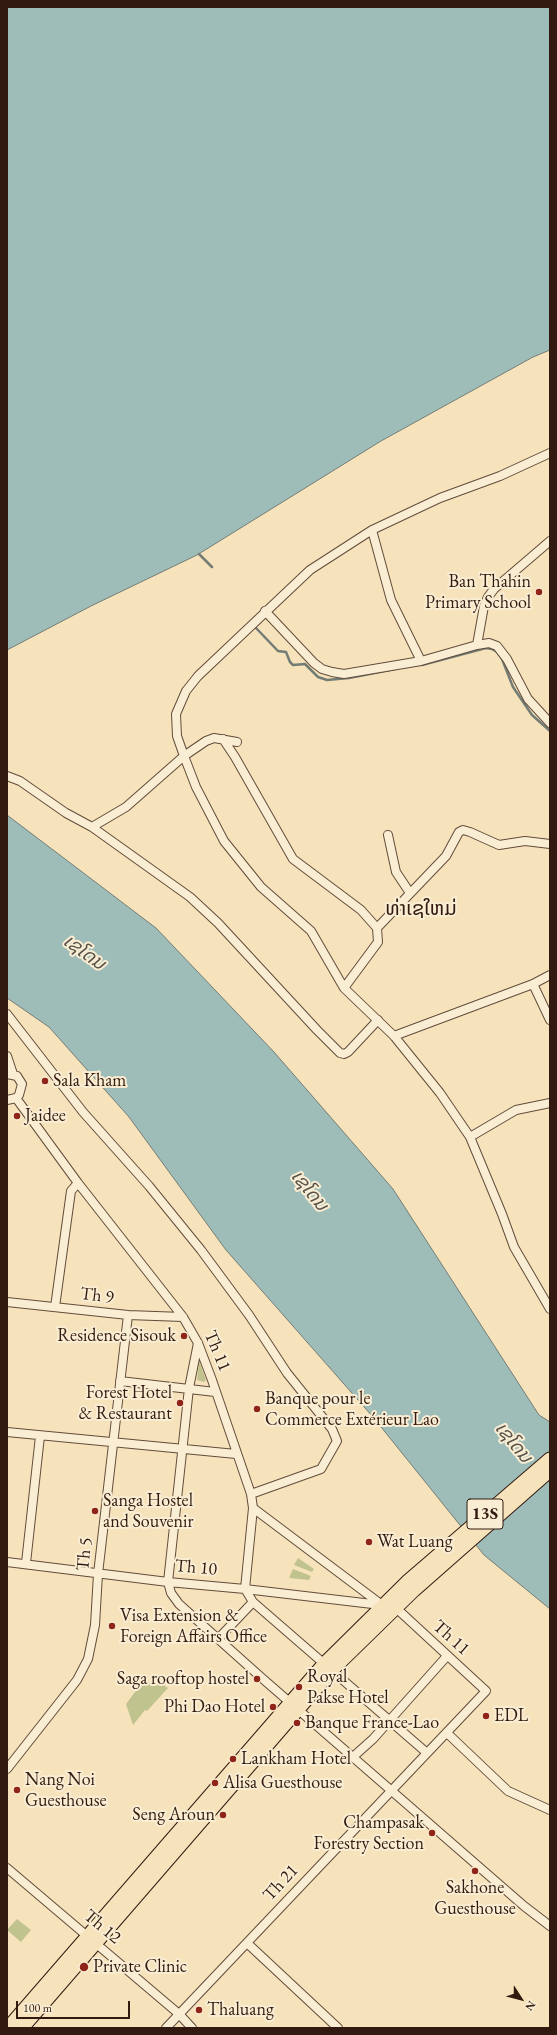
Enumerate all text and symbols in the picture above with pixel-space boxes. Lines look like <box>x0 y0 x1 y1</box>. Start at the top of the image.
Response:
place label: Ban Thahin Primary School <box>425 571 531 614</box>
marker: Ban Thahin Primary School <box>534 587 544 597</box>
district label: ທ່າເຊໃຫມ່ <box>385 898 457 922</box>
water label: ເຊໂດນ <box>59 930 109 976</box>
place label: Sala Kham <box>53 1070 126 1092</box>
marker: Sala Kham <box>40 1076 50 1086</box>
place label: Jaidee <box>25 1105 66 1127</box>
marker: Jaidee <box>12 1111 22 1121</box>
water label: ເຊໂດນ <box>286 1166 332 1216</box>
street label: Th 9 <box>79 1283 115 1309</box>
place label: Residence Sisouk <box>57 1325 176 1347</box>
street label: Th 11 <box>199 1327 235 1375</box>
marker: Residence Sisouk <box>179 1331 189 1341</box>
place label: Forest Hotel & Restaurant <box>78 1382 172 1424</box>
place label: Banque pour le Commerce Extérieur Lao <box>265 1388 439 1430</box>
marker: Forest Hotel & Restaurant <box>175 1398 185 1408</box>
marker: Banque pour le Commerce Extérieur Lao <box>252 1404 262 1414</box>
water label: ເຊໂດນ <box>490 1418 536 1468</box>
place label: Sanga Hostel and Souvenir <box>103 1490 194 1532</box>
road number: 13S <box>467 1499 503 1529</box>
marker: Sanga Hostel and Souvenir <box>90 1506 100 1516</box>
place label: Wat Luang <box>377 1531 453 1553</box>
street label: Th 5 <box>73 1536 97 1572</box>
marker: Wat Luang <box>364 1537 374 1547</box>
street label: Th 10 <box>174 1555 218 1581</box>
place label: Visa Extension & Foreign Affairs Office <box>120 1605 267 1648</box>
street label: Th 11 <box>428 1616 474 1660</box>
marker: Visa Extension & Foreign Affairs Office <box>107 1621 117 1631</box>
place label: Royal Pakse Hotel <box>307 1666 389 1708</box>
place label: Saga rooftop hostel <box>117 1668 249 1690</box>
marker: Saga rooftop hostel <box>252 1674 262 1684</box>
marker: Royal Pakse Hotel <box>294 1682 304 1692</box>
place label: Phi Dao Hotel <box>164 1696 265 1718</box>
marker: Phi Dao Hotel <box>268 1702 278 1712</box>
place label: EDL <box>494 1705 528 1727</box>
marker: EDL <box>481 1711 491 1721</box>
place label: Banque France-Lao <box>305 1712 439 1734</box>
marker: Banque France-Lao <box>292 1718 302 1728</box>
place label: Lankham Hotel <box>241 1748 351 1770</box>
marker: Lankham Hotel <box>228 1754 238 1764</box>
place label: Nang Noi Guesthouse <box>25 1769 107 1812</box>
place label: Alisa Guesthouse <box>223 1772 342 1794</box>
marker: Alisa Guesthouse <box>210 1778 220 1788</box>
marker: Nang Noi Guesthouse <box>12 1785 22 1795</box>
place label: Seng Aroun <box>132 1804 215 1826</box>
marker: Seng Aroun <box>218 1810 228 1820</box>
place label: Champasak Forestry Section <box>313 1812 424 1854</box>
marker: Champasak Forestry Section <box>427 1828 437 1838</box>
street label: Th 21 <box>259 1860 303 1906</box>
marker: Sakhone Guesthouse <box>470 1866 480 1876</box>
place label: Sakhone Guesthouse <box>434 1877 516 1920</box>
street label: Th 12 <box>79 1905 125 1949</box>
place label: Private Clinic <box>93 1956 187 1978</box>
marker: Private Clinic <box>78 1961 90 1973</box>
north arrow <box>501 1979 541 2019</box>
scale bar <box>18 1993 132 2019</box>
text: N <box>522 1998 539 2014</box>
place label: Thaluang <box>207 1999 274 2021</box>
text: 100 m <box>23 2000 52 2016</box>
marker: Thaluang <box>194 2005 204 2015</box>

